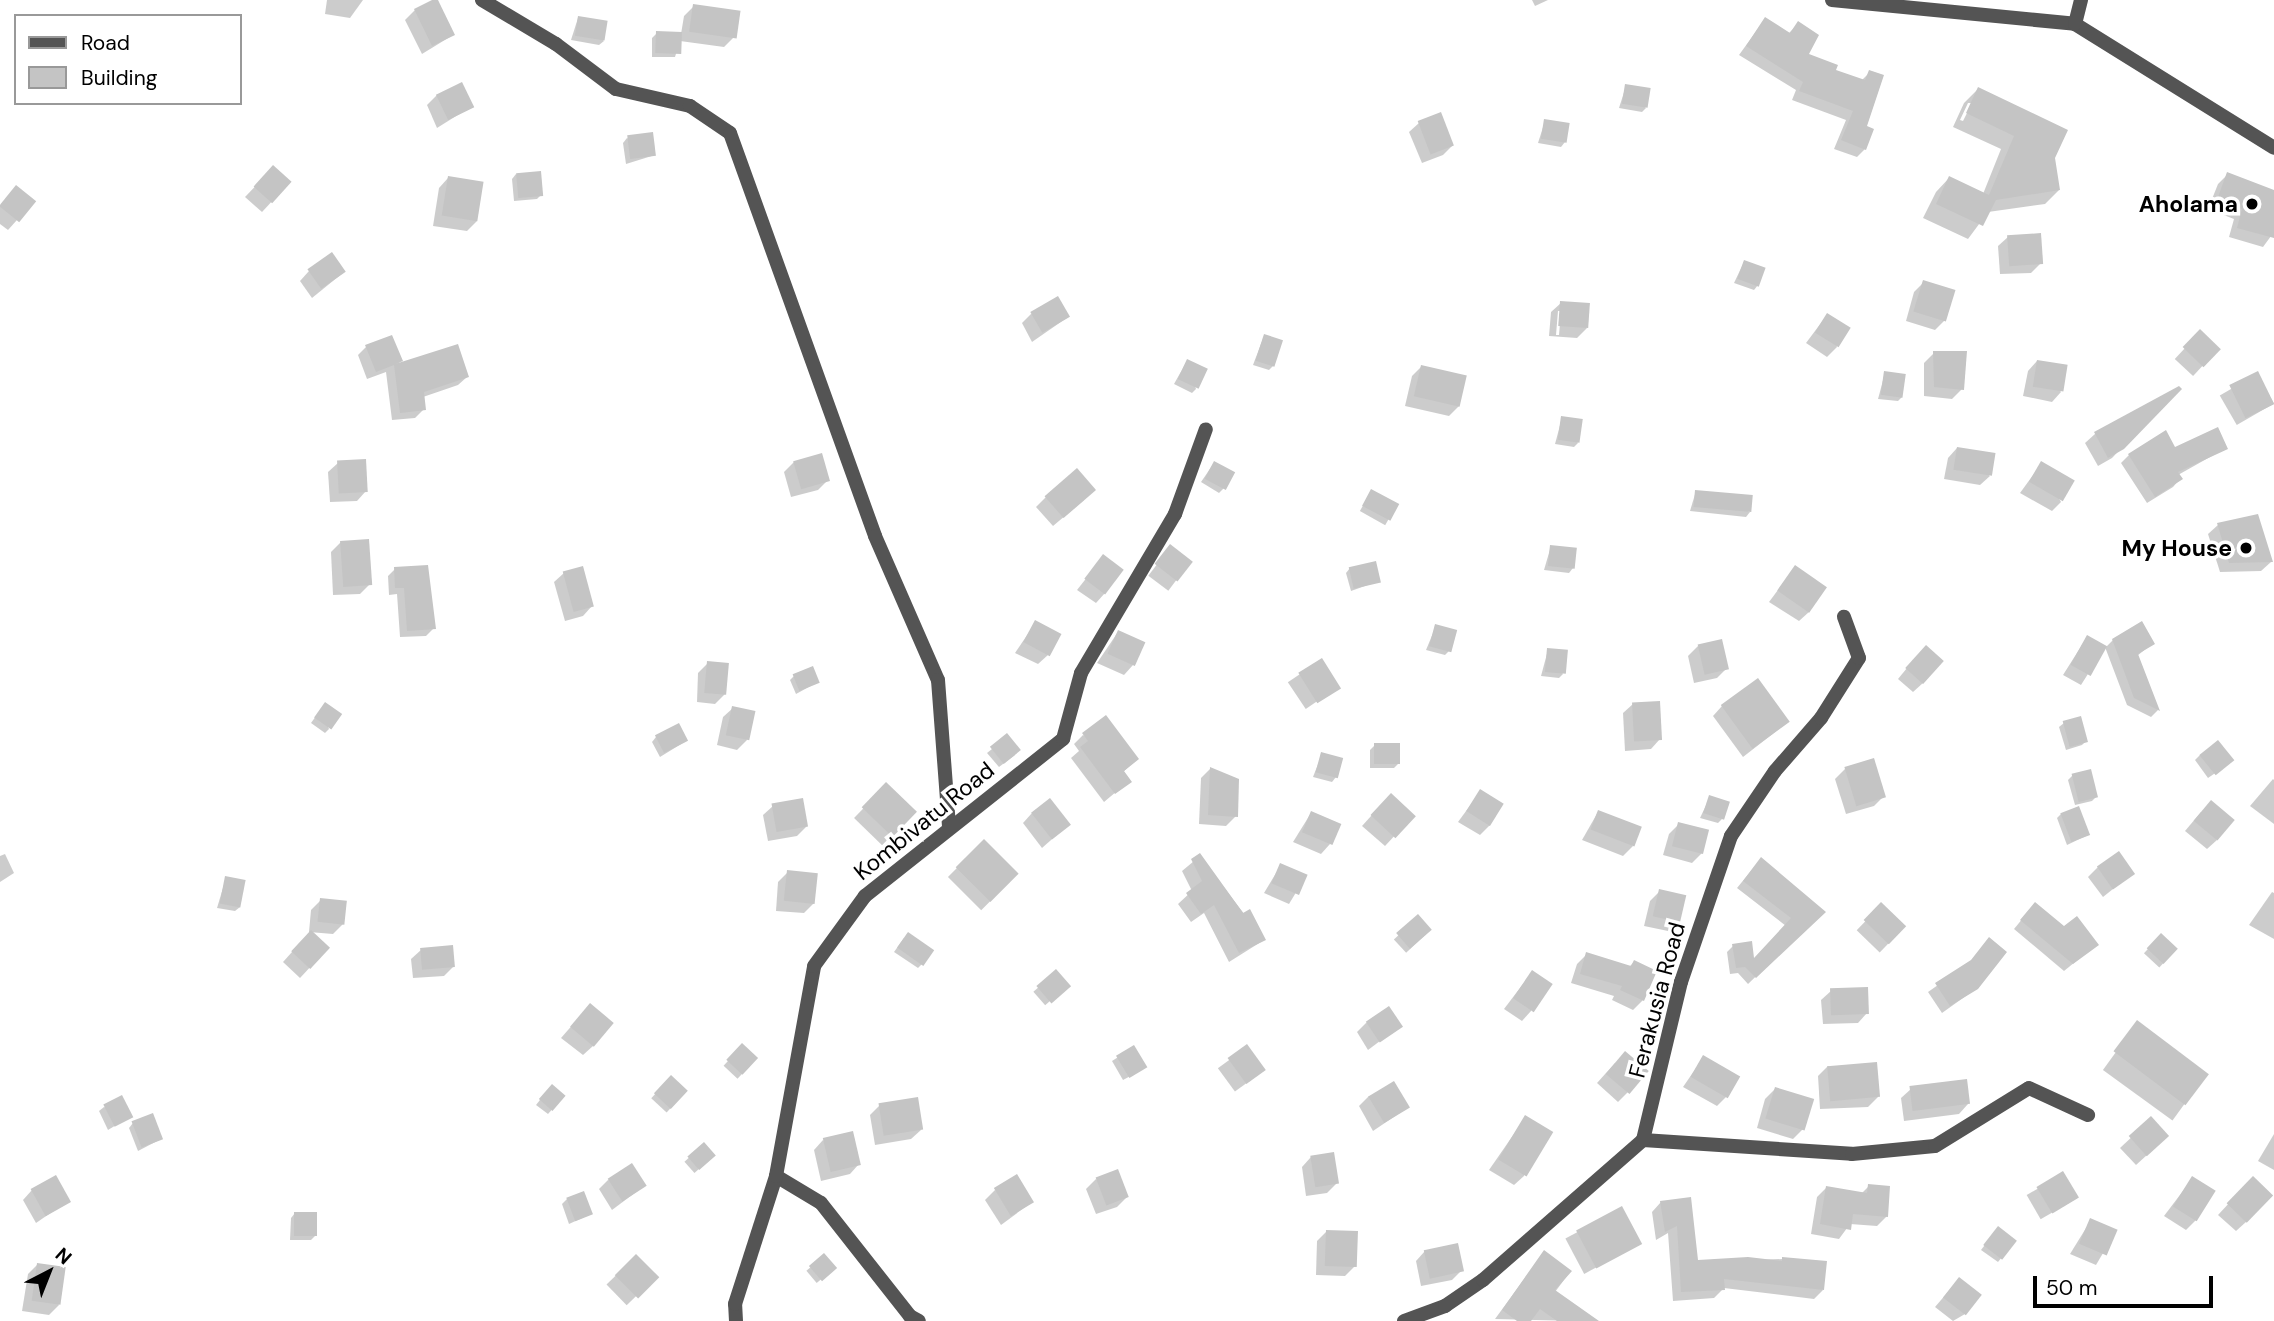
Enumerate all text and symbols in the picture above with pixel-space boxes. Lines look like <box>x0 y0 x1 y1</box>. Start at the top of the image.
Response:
legend <box>14 14 242 105</box>
text: Road <box>81 29 130 57</box>
text: Building <box>81 64 157 92</box>
place label: Aholama <box>2139 190 2238 218</box>
marker: Aholama <box>2244 196 2260 212</box>
place label: My House <box>2122 534 2232 562</box>
marker: My House <box>2238 540 2254 556</box>
street label: Kombivatu Road <box>848 756 1000 886</box>
street label: Ferakusia Road <box>1623 919 1691 1081</box>
north arrow <box>14 1237 84 1307</box>
text: N <box>50 1242 77 1270</box>
scale bar <box>2036 1262 2216 1306</box>
text: 50 m <box>2046 1274 2097 1302</box>

